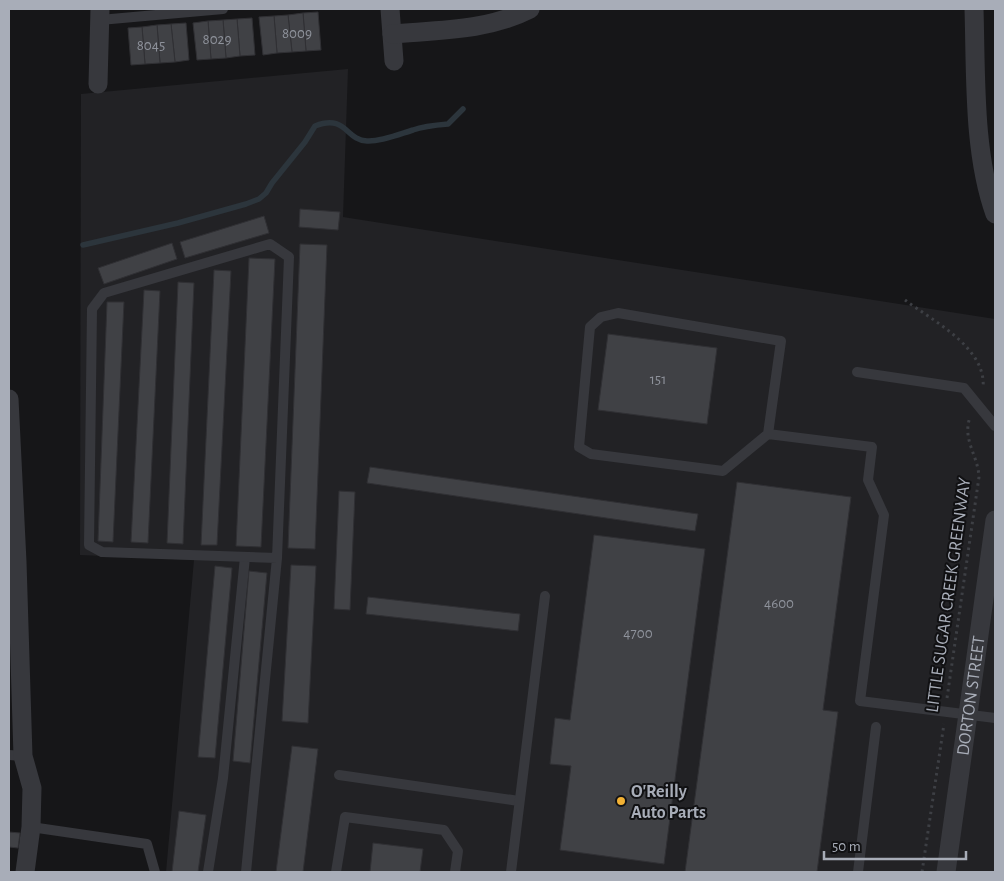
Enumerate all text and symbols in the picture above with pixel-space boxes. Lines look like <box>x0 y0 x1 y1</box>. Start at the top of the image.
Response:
house number: 8009 <box>282 26 312 41</box>
house number: 8029 <box>203 32 231 47</box>
house number: 8045 <box>137 38 165 53</box>
house number: 151 <box>650 372 666 387</box>
street label: LITTLE SUGAR CREEK GREENWAY <box>924 476 974 714</box>
house number: 4600 <box>764 596 794 611</box>
house number: 4700 <box>623 626 653 641</box>
street label: DORTON STREET <box>954 635 989 757</box>
place label: O'Reilly Auto Parts <box>631 783 706 822</box>
marker: O'Reilly Auto Parts <box>615 795 627 807</box>
scale bar <box>824 828 966 860</box>
text: 50 m <box>832 839 861 854</box>

